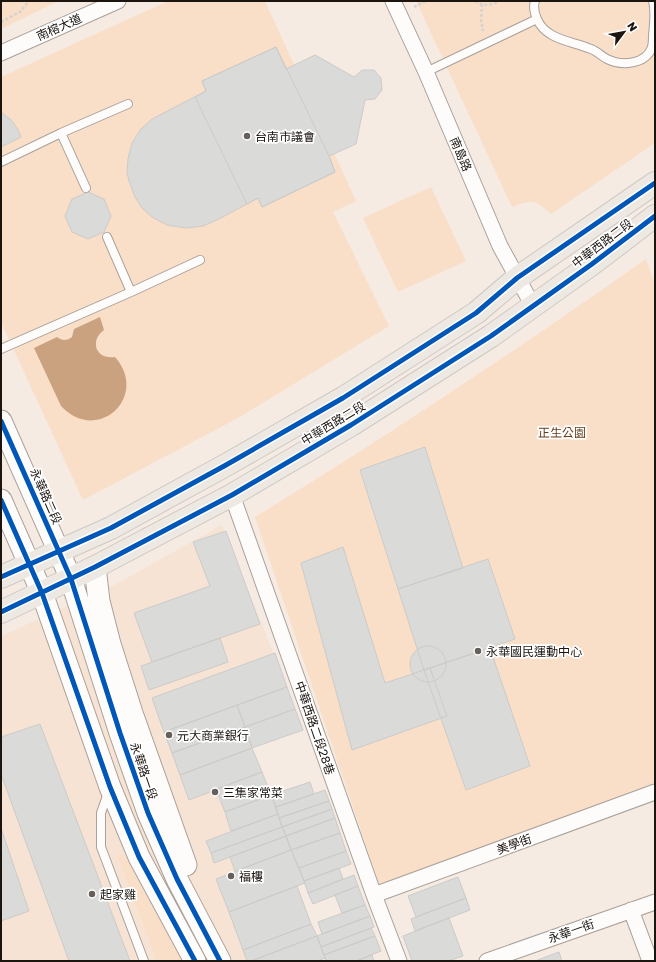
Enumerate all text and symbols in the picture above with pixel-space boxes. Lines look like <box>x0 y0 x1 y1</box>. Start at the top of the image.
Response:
street label: 南榕大道 <box>34 10 84 44</box>
north arrow <box>604 12 644 52</box>
text: N <box>625 19 641 33</box>
place label: 台南市議會 <box>255 129 315 144</box>
marker: 台南市議會 <box>242 131 252 141</box>
street label: 南島路 <box>447 134 475 174</box>
street label: 中華西路二段 <box>569 215 635 271</box>
street label: 中華西路二段 <box>298 398 368 448</box>
park label: 正生公園 <box>538 425 586 440</box>
street label: 永華路二段 <box>27 466 65 526</box>
place label: 永華國民運動中心 <box>486 644 582 659</box>
marker: 永華國民運動中心 <box>473 646 483 656</box>
street label: 中華西路二段28巷 <box>292 679 338 777</box>
place label: 元大商業銀行 <box>177 728 249 743</box>
marker: 元大商業銀行 <box>164 730 174 740</box>
street label: 永華路一段 <box>127 740 161 802</box>
place label: 三集家常菜 <box>223 785 283 800</box>
marker: 三集家常菜 <box>210 787 220 797</box>
street label: 美學街 <box>495 831 533 857</box>
place label: 福樓 <box>239 869 263 884</box>
marker: 福樓 <box>226 871 236 881</box>
place label: 起家雞 <box>100 887 136 902</box>
marker: 起家雞 <box>87 889 97 899</box>
street label: 永華一街 <box>546 916 596 946</box>

